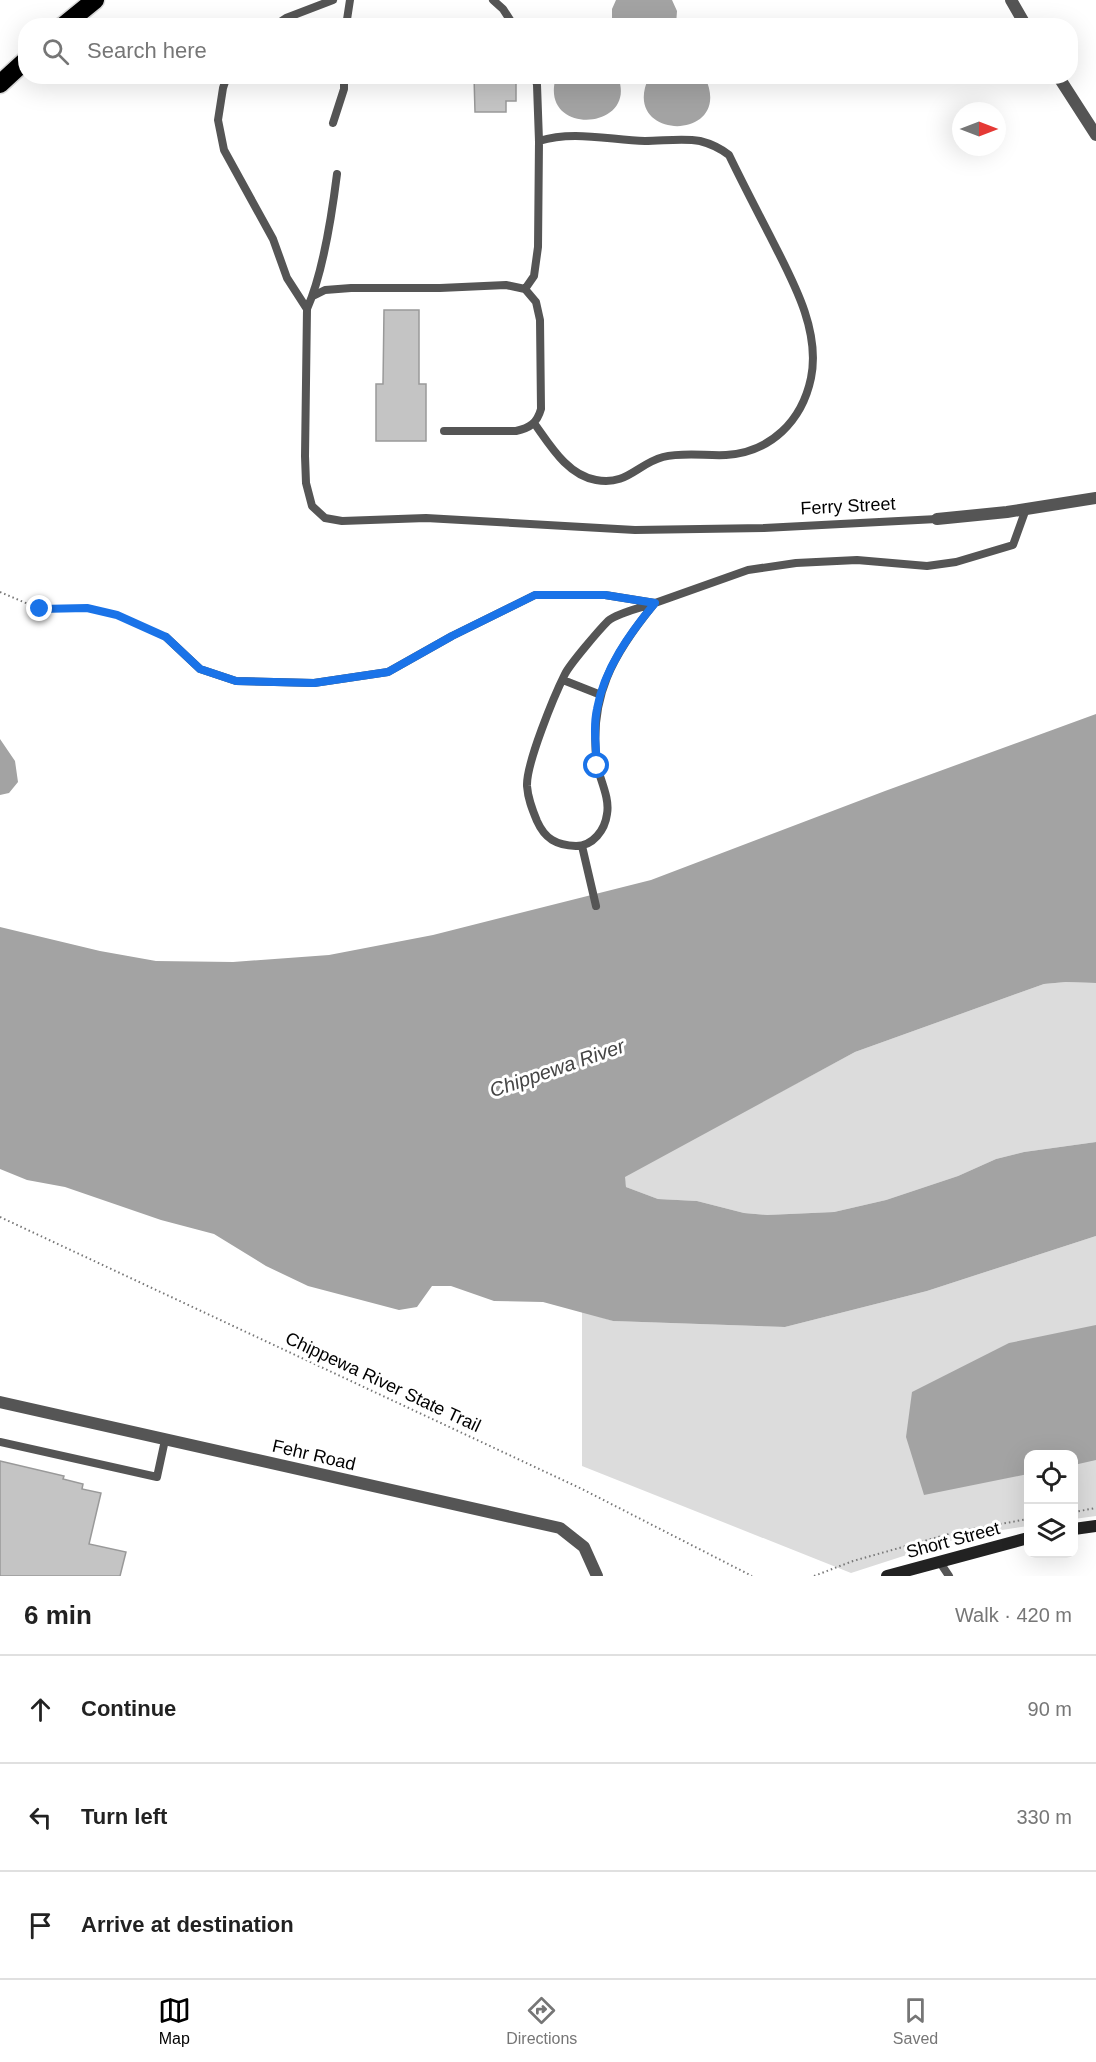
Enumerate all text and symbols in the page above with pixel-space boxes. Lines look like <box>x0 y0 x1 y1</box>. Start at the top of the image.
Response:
search box <box>18 18 1078 84</box>
icon: search <box>39 35 72 68</box>
text: Search here <box>87 38 207 63</box>
north arrow <box>952 102 1006 156</box>
street label: Ferry Street <box>800 494 896 518</box>
route end <box>26 595 52 621</box>
route start <box>583 752 609 778</box>
water label: Chippewa River <box>487 1034 629 1101</box>
street label: Chippewa River State Trail <box>282 1328 484 1436</box>
street label: Fehr Road <box>270 1436 358 1474</box>
map controls <box>1024 1450 1078 1558</box>
button: locate <box>1024 1450 1078 1504</box>
button: layers <box>1024 1504 1078 1558</box>
street label: Short Street <box>904 1518 1002 1562</box>
text: 6 min <box>24 1600 92 1630</box>
text: Walk · 420 m <box>955 1604 1072 1626</box>
icon: ahead <box>24 1693 57 1726</box>
text: Continue <box>81 1696 176 1721</box>
text: 90 m <box>1028 1698 1072 1720</box>
icon: left <box>24 1801 57 1834</box>
text: Turn left <box>81 1804 167 1829</box>
text: 330 m <box>1016 1806 1072 1828</box>
icon: arrive <box>24 1909 57 1942</box>
text: Arrive at destination <box>81 1912 294 1937</box>
tab: Map <box>158 1994 191 2048</box>
tab: Directions <box>506 1994 577 2048</box>
tab: Saved <box>893 1994 938 2048</box>

